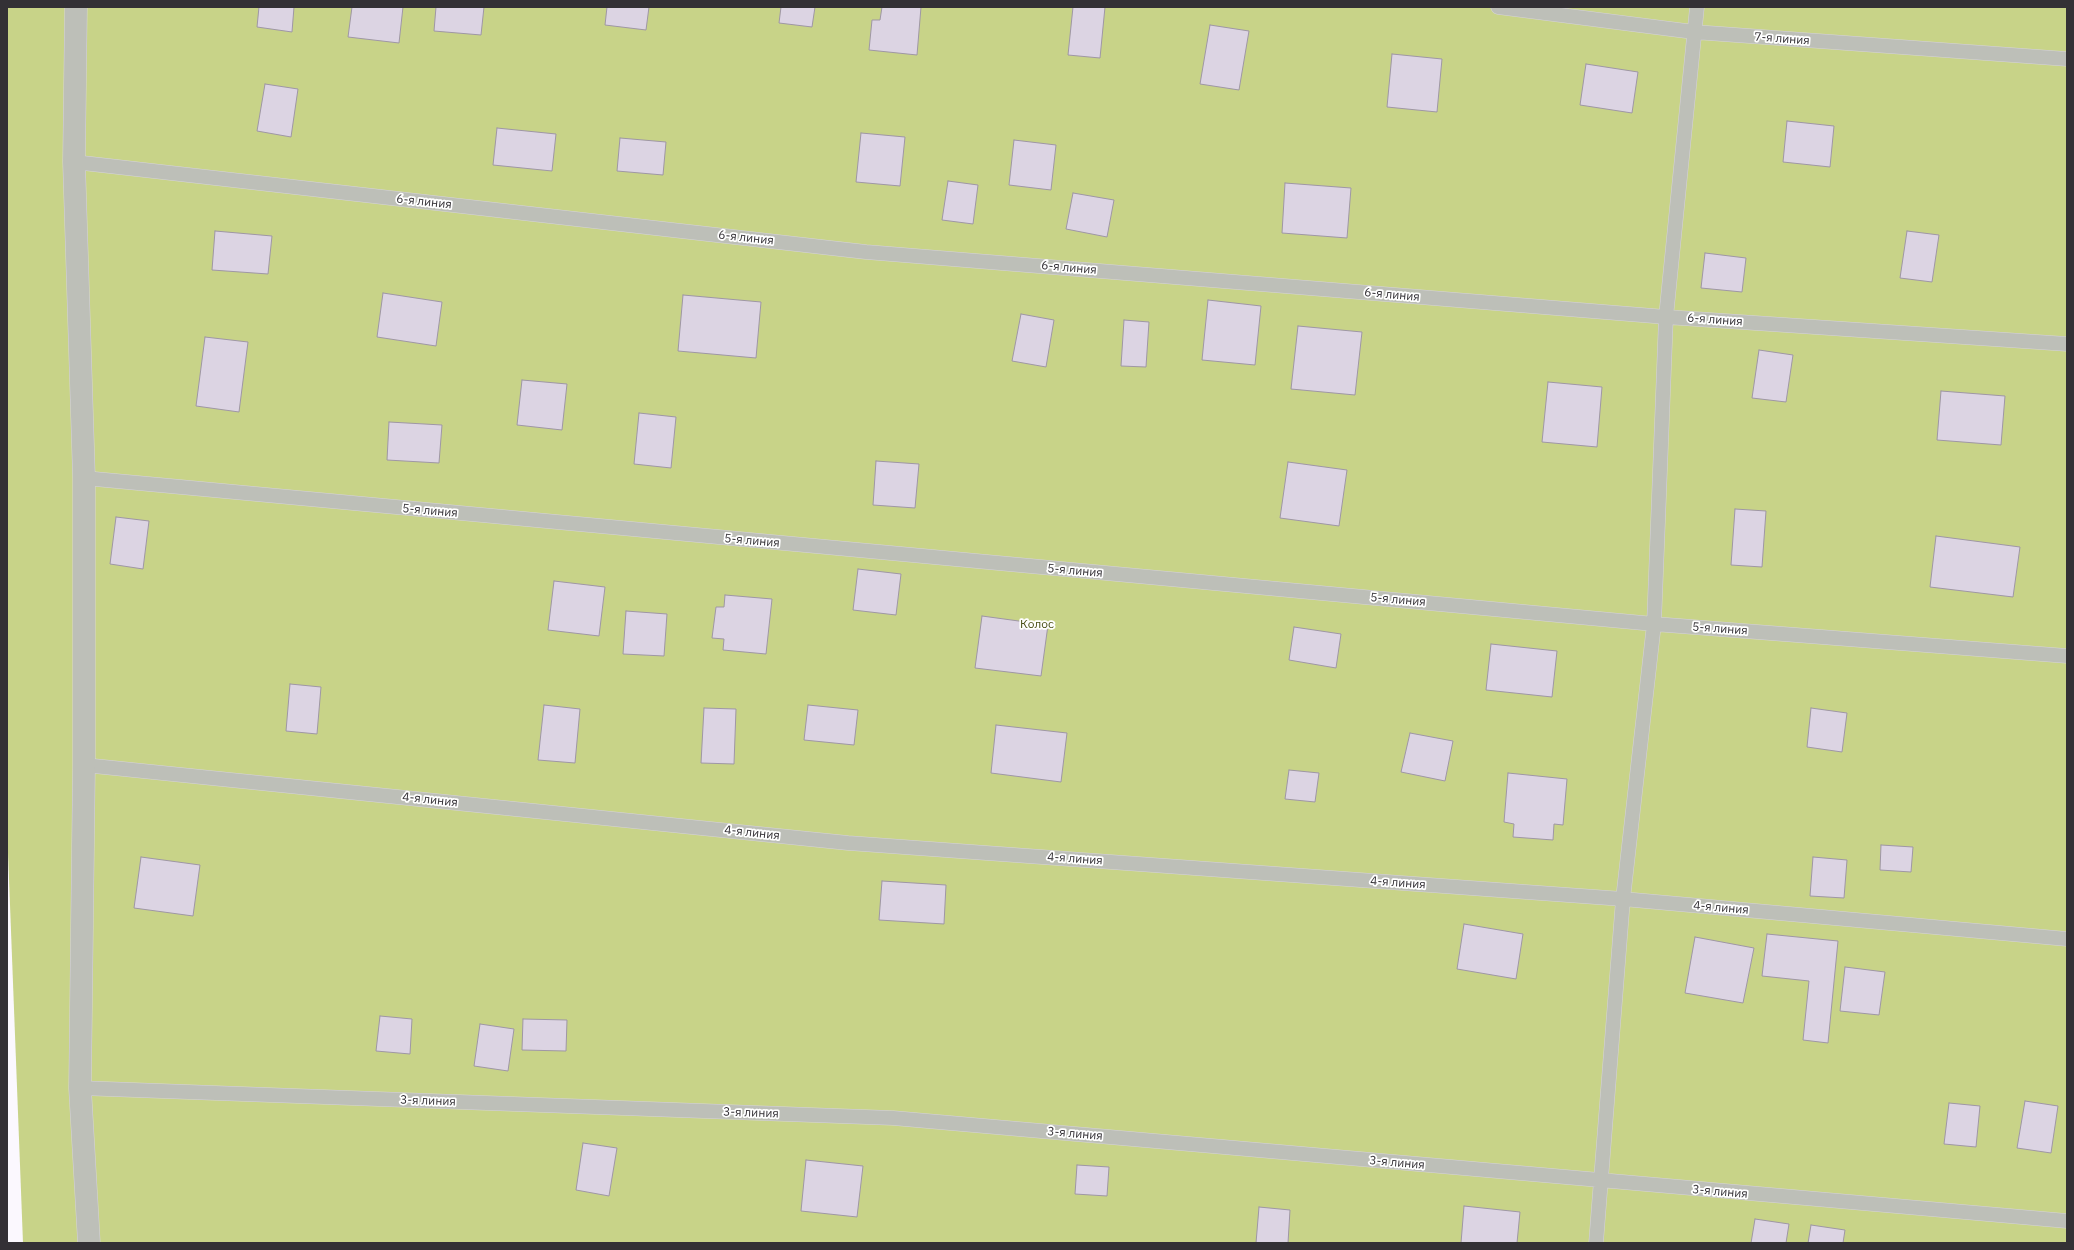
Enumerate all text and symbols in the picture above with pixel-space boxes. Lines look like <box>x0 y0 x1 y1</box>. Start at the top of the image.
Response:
street label: 7-я линия <box>1754 30 1810 48</box>
street label: 6-я линия <box>396 192 452 212</box>
street label: 6-я линия <box>718 228 774 248</box>
street label: 6-я линия <box>1041 258 1097 278</box>
street label: 6-я линия <box>1364 285 1420 305</box>
street label: 6-я линия <box>1687 311 1743 329</box>
street label: 5-я линия <box>402 501 458 521</box>
street label: 5-я линия <box>724 531 780 551</box>
street label: 5-я линия <box>1047 561 1103 581</box>
street label: 5-я линия <box>1370 590 1426 610</box>
park label: Колос <box>1020 618 1054 632</box>
street label: 5-я линия <box>1692 620 1748 638</box>
street label: 4-я линия <box>402 790 458 810</box>
street label: 4-я линия <box>724 823 780 843</box>
street label: 4-я линия <box>1047 850 1103 868</box>
street label: 4-я линия <box>1370 874 1426 892</box>
street label: 4-я линия <box>1693 898 1749 918</box>
street label: 3-я линия <box>400 1093 456 1109</box>
street label: 3-я линия <box>723 1105 779 1121</box>
street label: 3-я линия <box>1047 1124 1103 1144</box>
street label: 3-я линия <box>1369 1153 1425 1173</box>
street label: 3-я линия <box>1692 1182 1748 1202</box>

